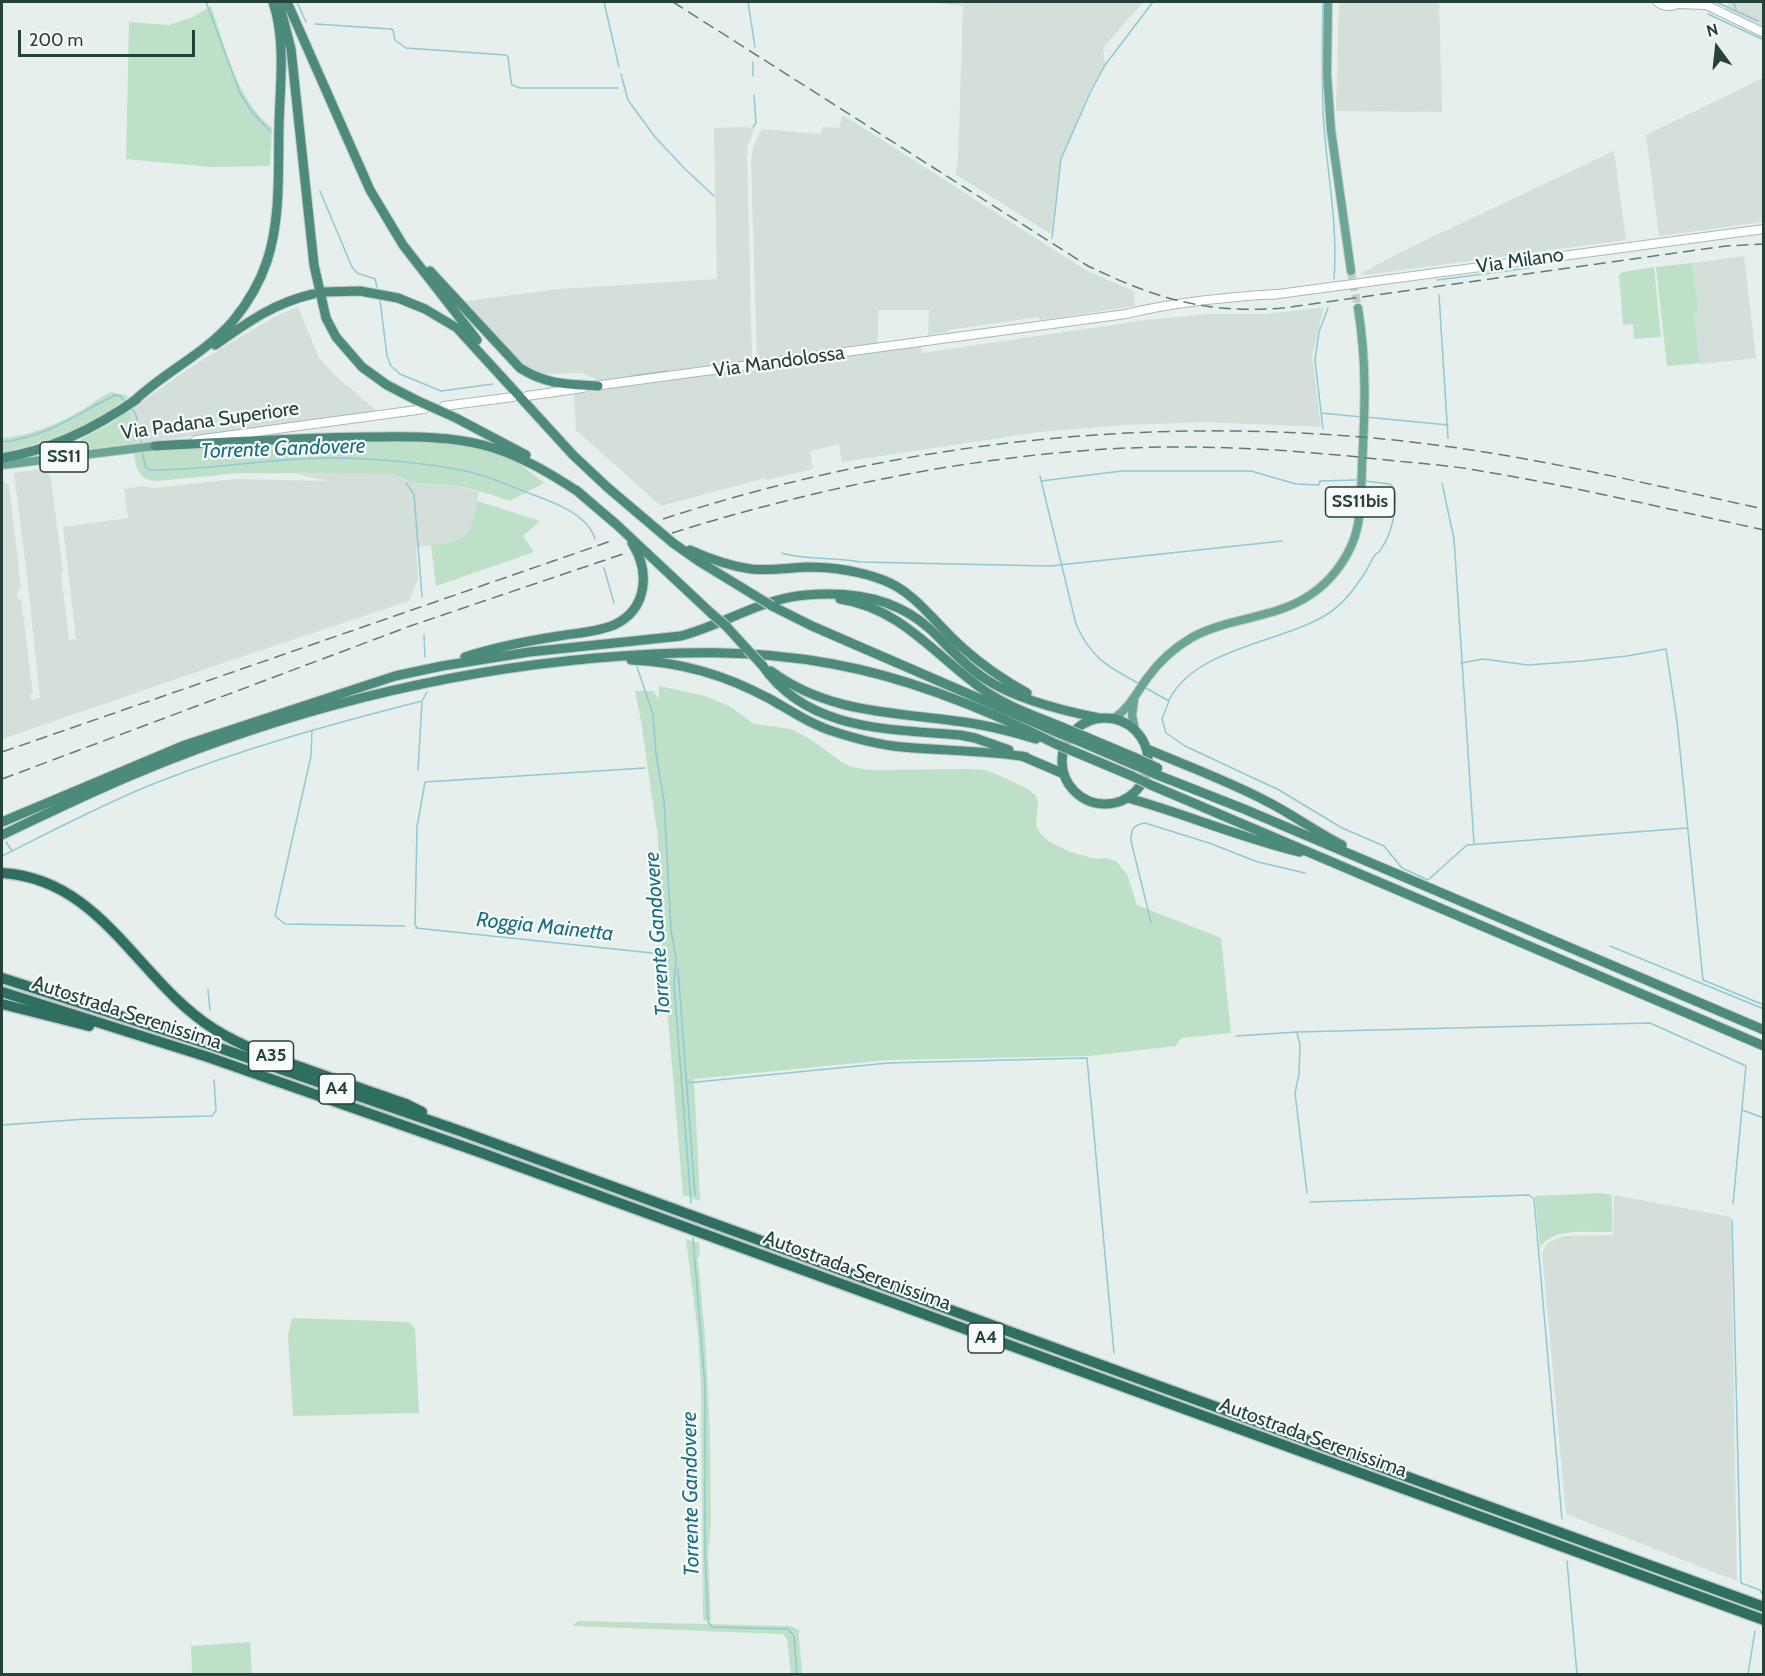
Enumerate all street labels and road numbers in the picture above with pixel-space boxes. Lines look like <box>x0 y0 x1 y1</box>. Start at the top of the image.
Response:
street label: Via Milano <box>1475 243 1565 279</box>
street label: Via Mandolossa <box>712 341 846 383</box>
street label: Via Padana Superiore <box>119 397 301 445</box>
road number: SS11 <box>40 442 88 472</box>
road number: SS11bis <box>1326 487 1394 517</box>
street label: Autostrada Serenissima <box>29 971 225 1055</box>
road number: A35 <box>248 1041 294 1071</box>
road number: A4 <box>319 1074 355 1104</box>
street label: Autostrada Serenissima <box>760 1226 954 1316</box>
road number: A4 <box>968 1323 1004 1353</box>
street label: Autostrada Serenissima <box>1216 1393 1410 1483</box>

